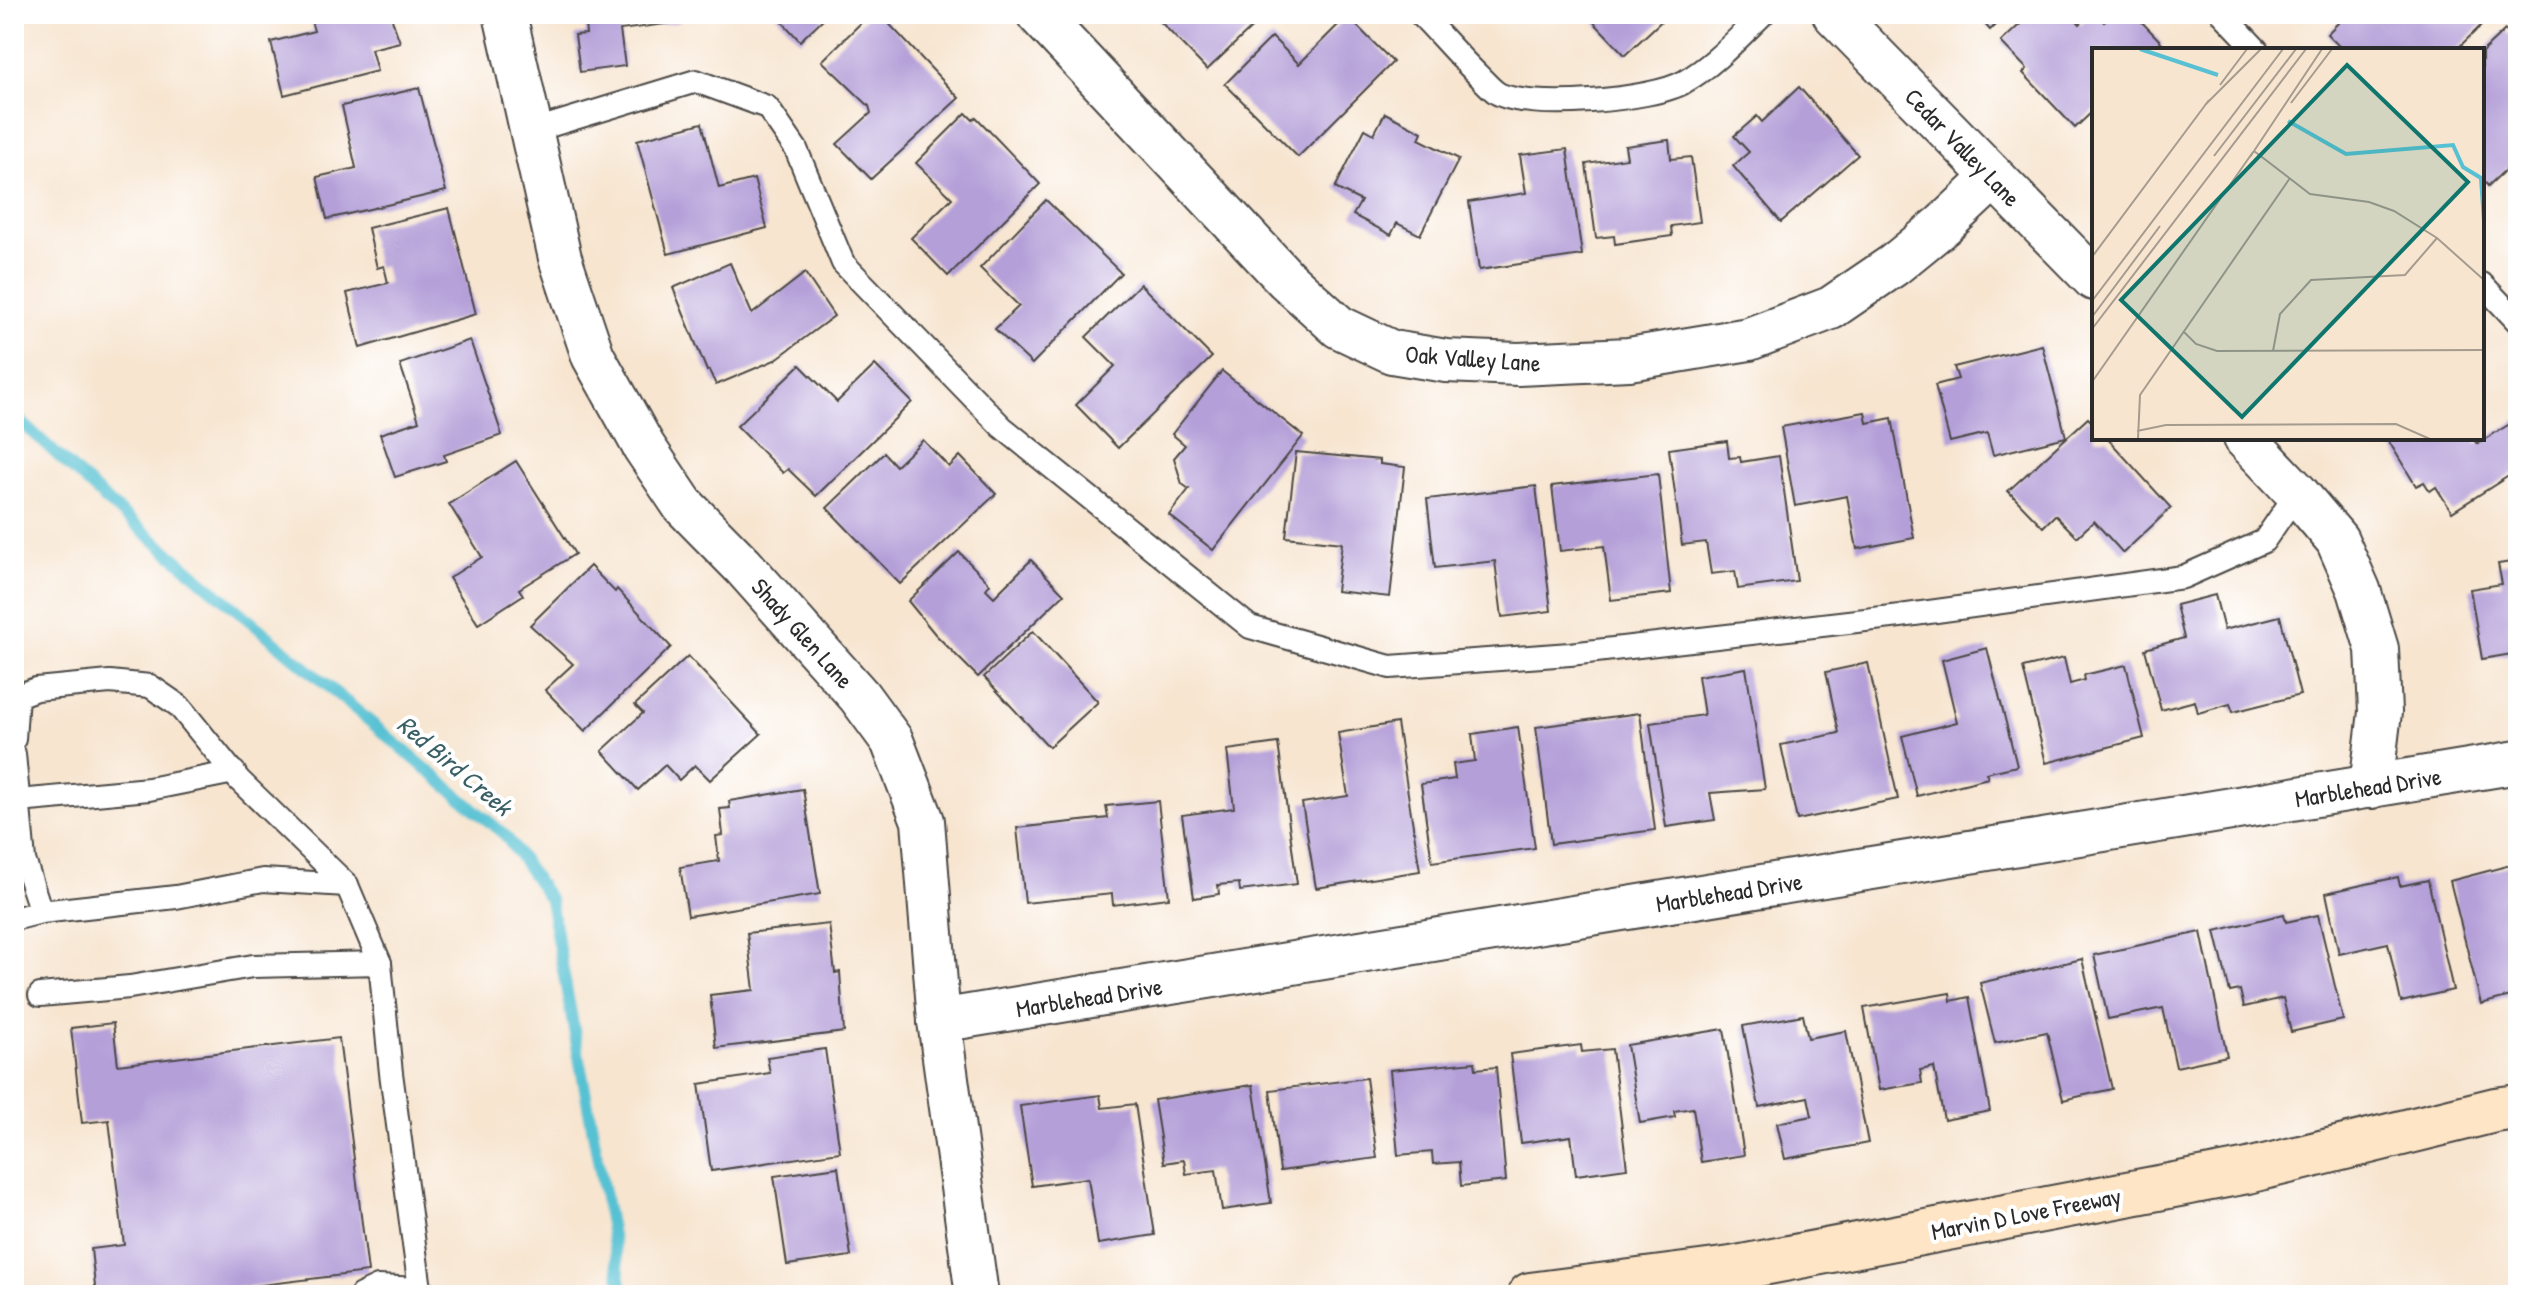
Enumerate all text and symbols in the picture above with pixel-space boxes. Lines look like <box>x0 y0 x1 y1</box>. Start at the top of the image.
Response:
inset map <box>2092 48 2484 440</box>
street label: Cedar Valley Lane <box>1898 81 2028 214</box>
street label: Oak Valley Lane <box>1404 337 1542 379</box>
street label: Shady Glen Lane <box>745 571 861 695</box>
water label: Red Bird Creek <box>390 707 521 825</box>
street label: Marblehead Drive <box>2292 760 2444 814</box>
street label: Marblehead Drive <box>1653 865 1805 919</box>
street label: Marblehead Drive <box>1013 970 1165 1024</box>
street label: Marvin D Love Freeway <box>1928 1179 2124 1247</box>

